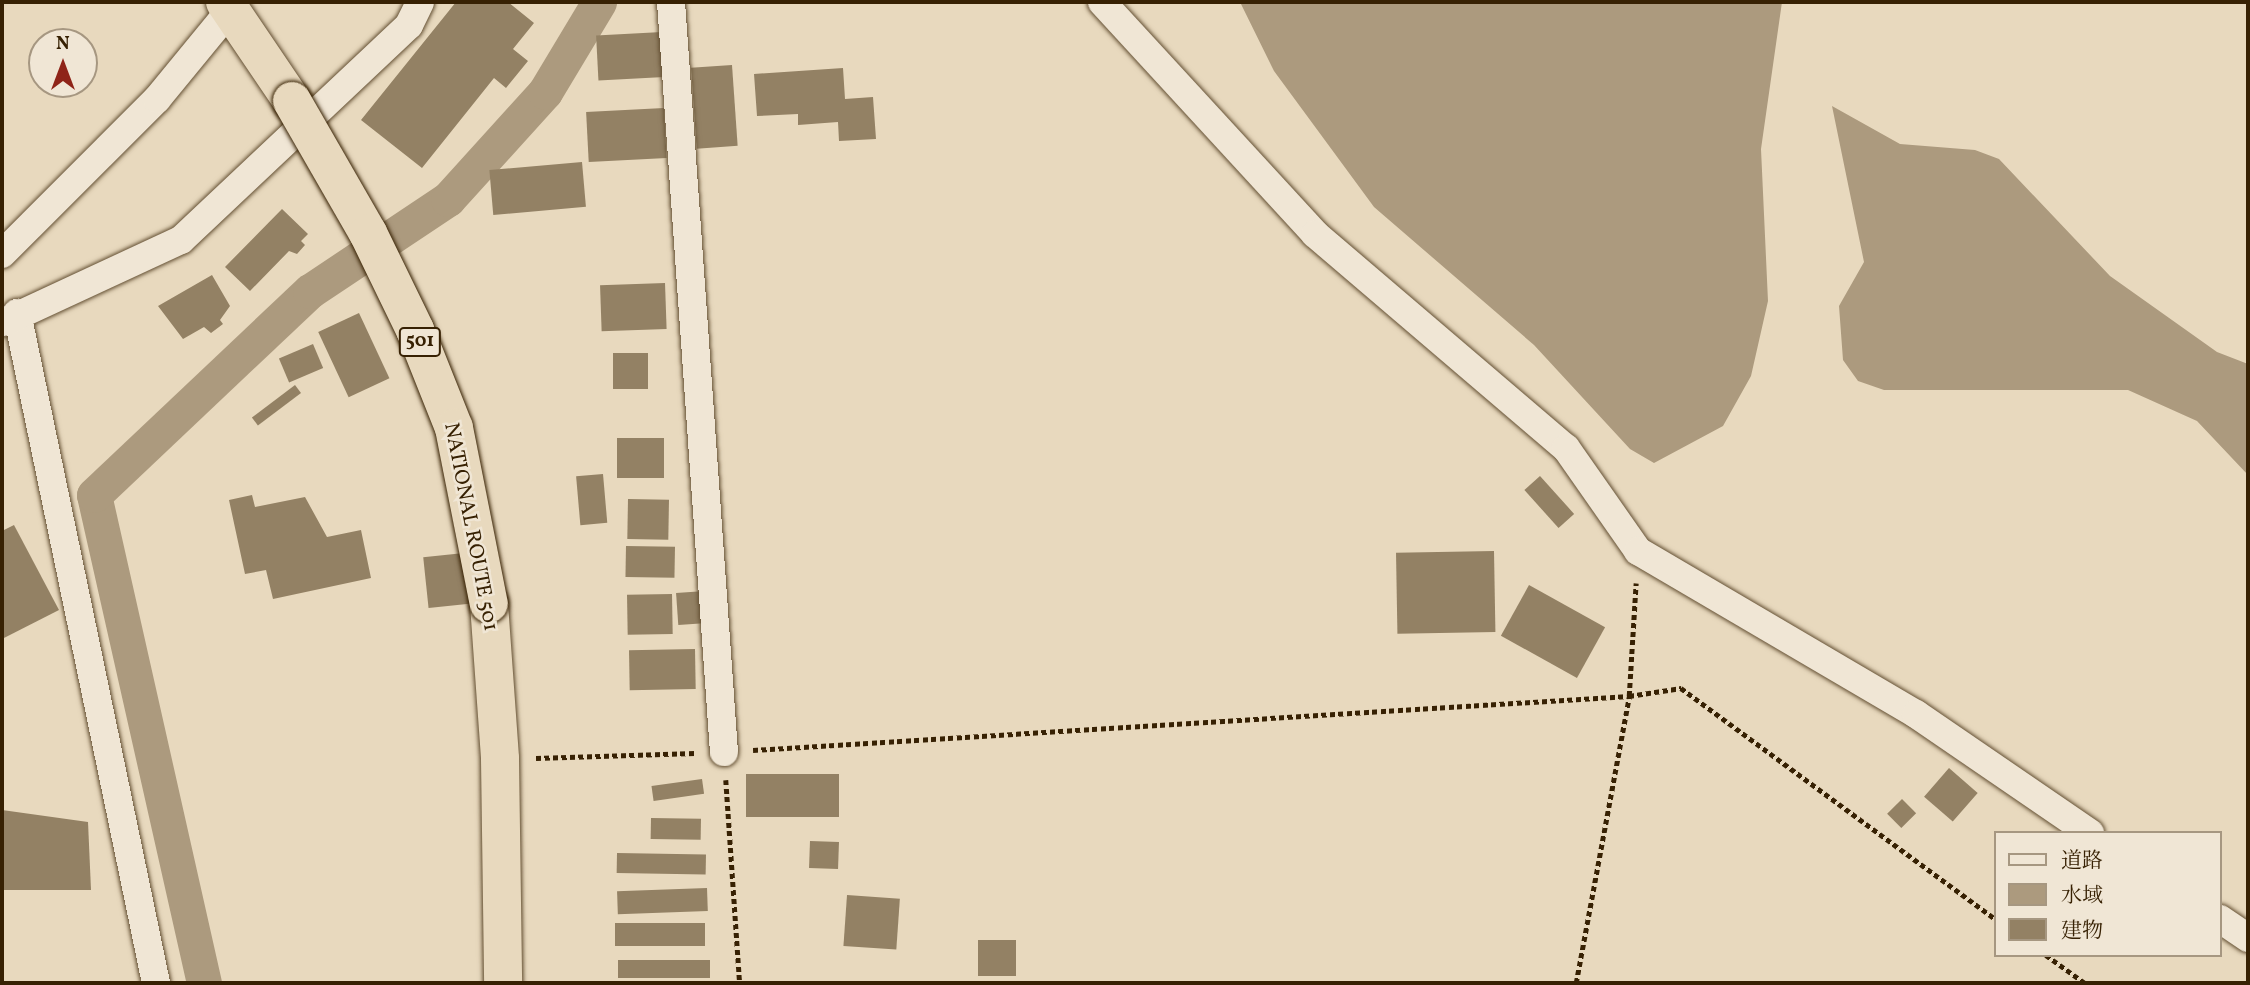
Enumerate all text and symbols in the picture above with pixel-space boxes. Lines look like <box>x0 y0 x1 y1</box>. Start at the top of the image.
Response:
north arrow <box>28 28 98 98</box>
text: N <box>56 31 70 57</box>
road number: 501 <box>397 326 443 358</box>
street label: NATIONAL ROUTE 501 <box>437 421 503 633</box>
legend <box>1994 831 2222 957</box>
text: 道路 <box>2061 847 2103 876</box>
text: 水域 <box>2061 882 2103 911</box>
text: 建物 <box>2061 917 2103 946</box>

